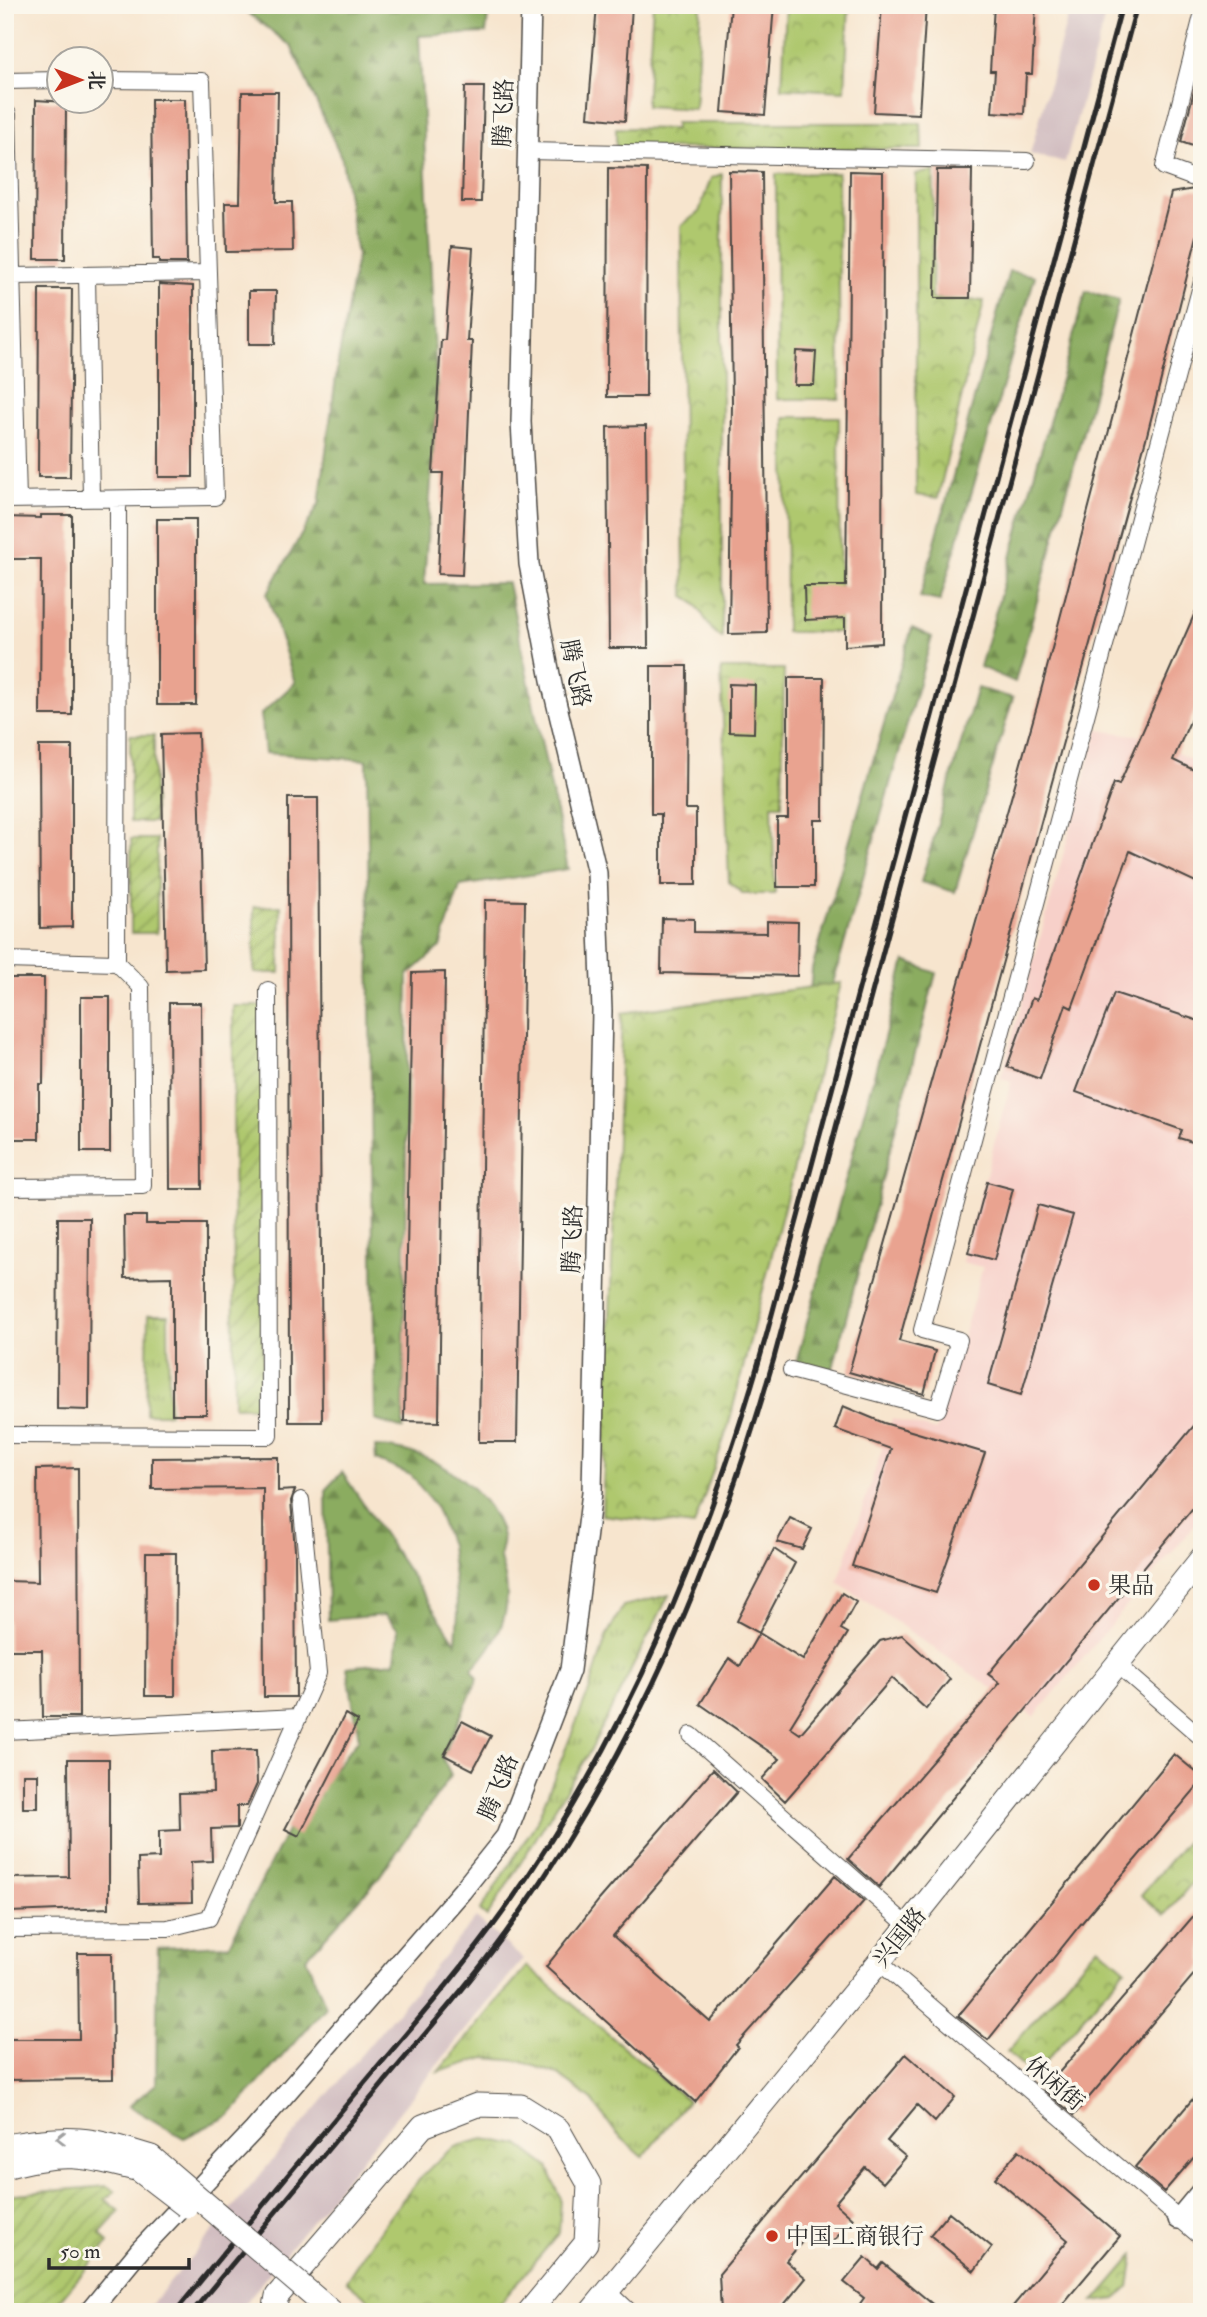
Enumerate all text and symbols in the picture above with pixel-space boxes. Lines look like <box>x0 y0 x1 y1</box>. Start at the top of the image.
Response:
north arrow <box>46 46 116 116</box>
text: 北 <box>84 70 108 90</box>
street label: 腾飞路 <box>488 78 519 148</box>
street label: 腾飞路 <box>554 636 597 710</box>
street label: 腾飞路 <box>557 1204 588 1274</box>
place label: 果品 <box>1108 1571 1154 1600</box>
marker: 果品 <box>1086 1577 1102 1593</box>
street label: 腾飞路 <box>472 1750 525 1825</box>
street label: 兴国路 <box>866 1901 932 1973</box>
street label: 休闲街 <box>1019 2050 1090 2117</box>
one-way arrow <box>56 2130 66 2146</box>
place label: 中国工商银行 <box>786 2222 924 2251</box>
scale bar <box>49 2226 189 2270</box>
marker: 中国工商银行 <box>764 2228 780 2244</box>
text: 50 m <box>60 2238 101 2265</box>

